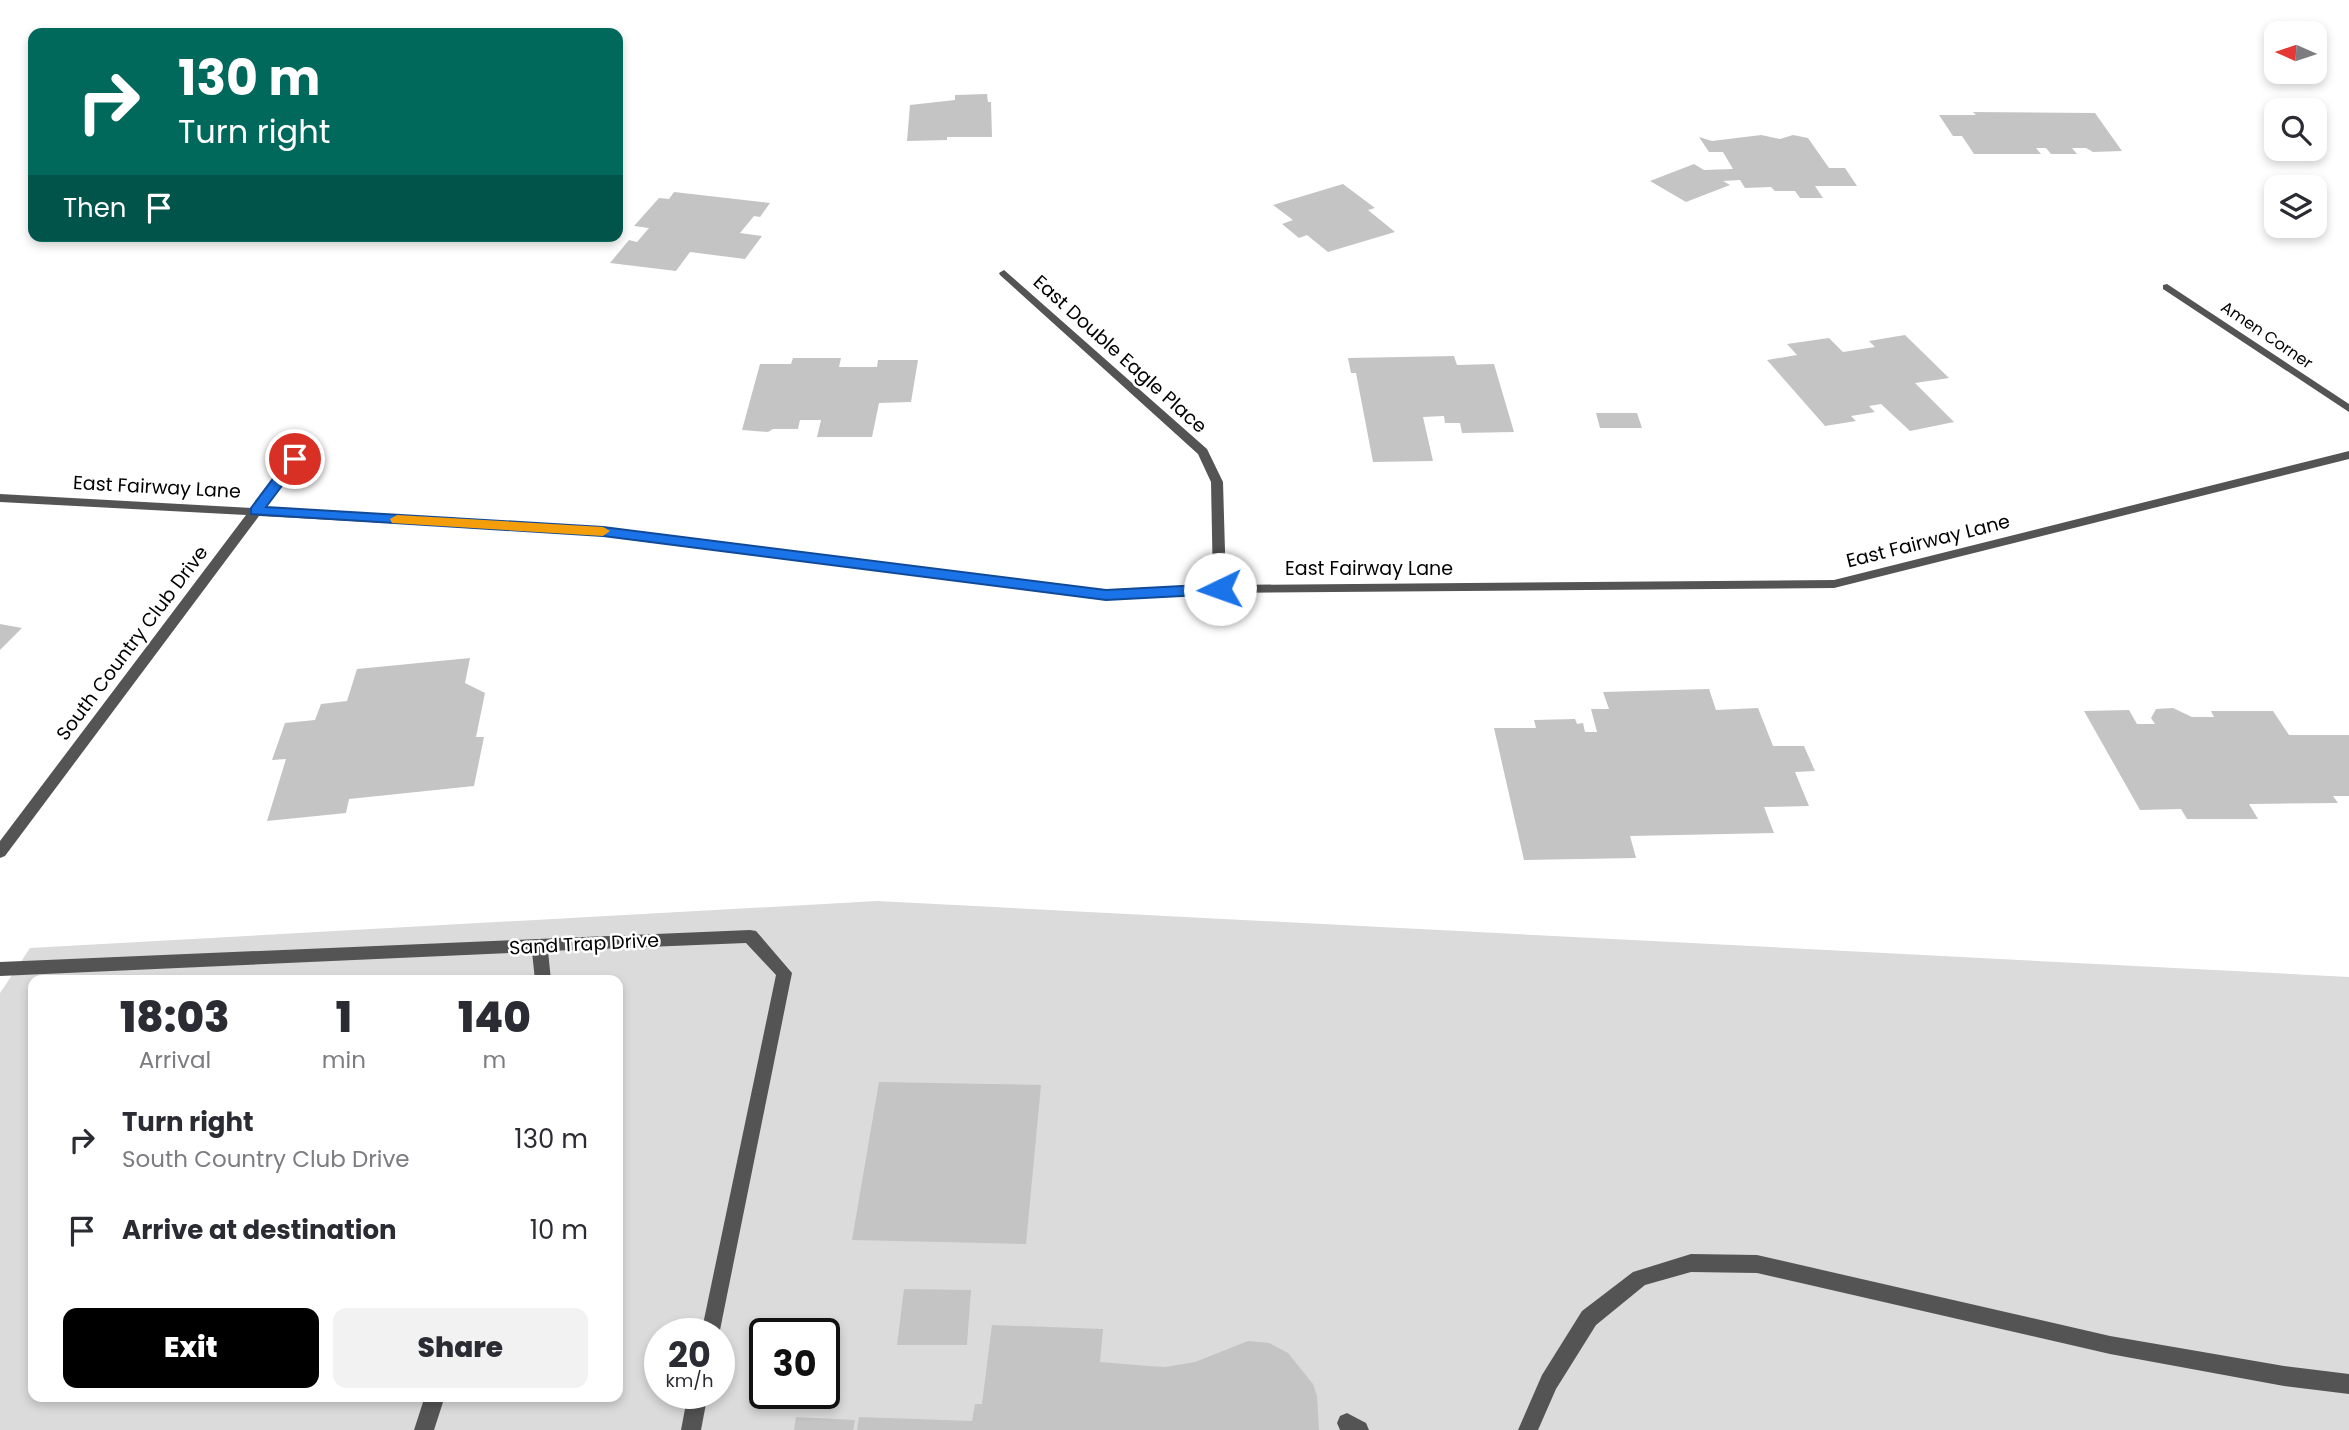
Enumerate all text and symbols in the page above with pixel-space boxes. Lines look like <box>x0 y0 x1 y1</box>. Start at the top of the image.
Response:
north arrow <box>2264 21 2328 84</box>
map controls <box>2264 21 2327 238</box>
text: 130 m <box>178 44 320 112</box>
icon: right <box>63 56 154 147</box>
button: search <box>2264 98 2327 161</box>
text: Turn right <box>178 109 330 154</box>
button: layers <box>2264 175 2327 238</box>
icon: arrive <box>140 189 178 227</box>
text: Then <box>63 190 126 226</box>
street label: East Double Eagle Place <box>1027 269 1213 439</box>
street label: Amen Corner <box>2216 296 2318 374</box>
pin <box>265 429 325 489</box>
icon: arrive <box>276 440 314 478</box>
street label: East Fairway Lane <box>72 469 242 505</box>
street label: East Fairway Lane <box>1843 508 2013 574</box>
street label: South Country Club Drive <box>50 540 214 746</box>
position arrow <box>1183 552 1257 626</box>
street label: East Fairway Lane <box>1285 555 1453 582</box>
street label: Sand Trap Drive <box>508 927 660 961</box>
text: 18:03 <box>120 988 230 1047</box>
text: 1 <box>336 988 352 1047</box>
text: 140 <box>458 988 531 1047</box>
text: Arrival <box>139 1044 211 1076</box>
text: min <box>322 1044 366 1076</box>
text: m <box>483 1044 506 1076</box>
text: Turn right <box>122 1104 254 1140</box>
icon: right <box>63 1121 101 1159</box>
text: 130 m <box>514 1121 588 1157</box>
text: South Country Club Drive <box>122 1143 410 1175</box>
icon: arrive <box>63 1212 101 1250</box>
text: Arrive at destination <box>122 1212 397 1248</box>
text: 10 m <box>530 1212 588 1248</box>
button: Exit <box>63 1308 319 1388</box>
button: Share <box>333 1308 588 1388</box>
speed limit sign: 30 <box>749 1318 840 1409</box>
text: 20 <box>668 1330 711 1379</box>
text: km/h <box>666 1368 713 1393</box>

